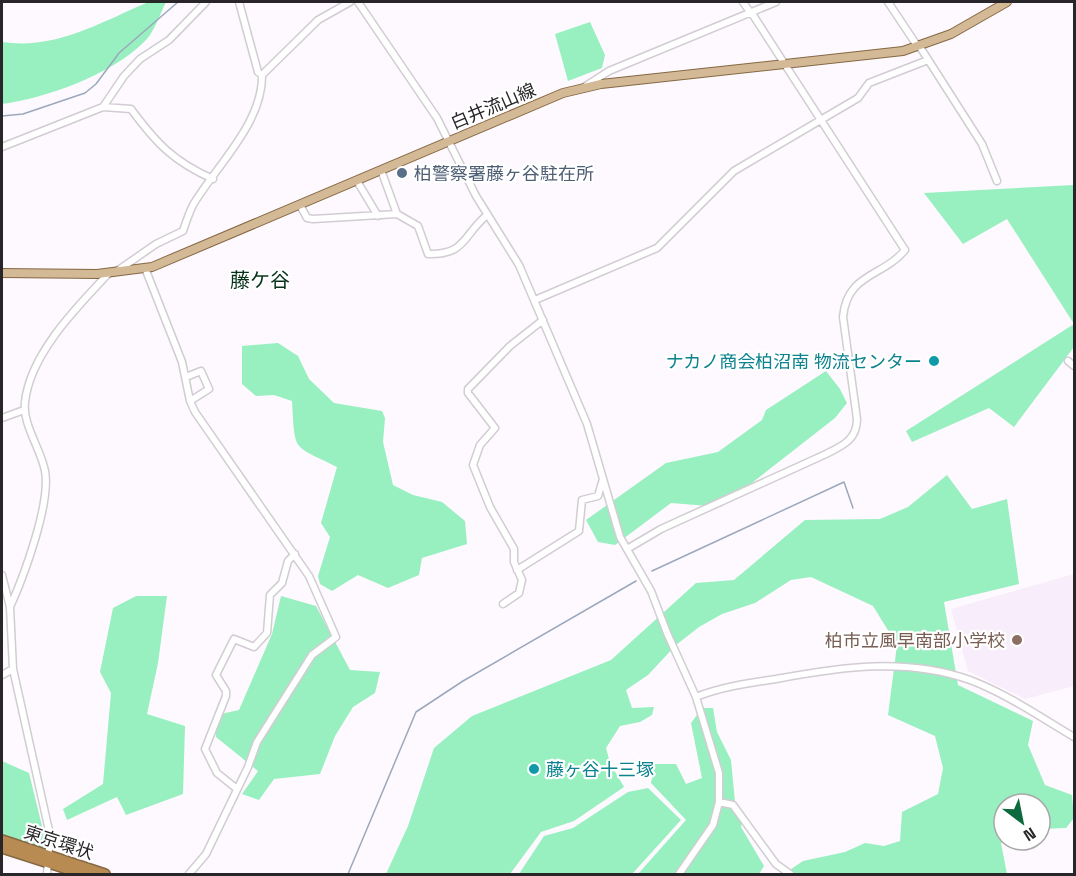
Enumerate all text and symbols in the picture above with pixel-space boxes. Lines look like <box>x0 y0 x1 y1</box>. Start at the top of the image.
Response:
street label: 白井流山線 <box>447 78 539 134</box>
place label: 柏警察署藤ヶ谷駐在所 <box>414 162 594 185</box>
marker: 柏警察署藤ヶ谷駐在所 <box>395 166 409 180</box>
district label: 藤ケ谷 <box>230 267 290 293</box>
place label: ナカノ商会柏沼南 物流センター <box>665 350 922 373</box>
marker: ナカノ商会柏沼南 物流センター <box>927 354 941 368</box>
place label: 柏市立風早南部小学校 <box>825 629 1005 652</box>
marker: 柏市立風早南部小学校 <box>1010 633 1024 647</box>
place label: 藤ヶ谷十三塚 <box>546 758 654 781</box>
marker: 藤ヶ谷十三塚 <box>527 762 541 776</box>
north arrow <box>992 792 1052 852</box>
street label: 東京環状 <box>21 820 97 864</box>
text: N <box>1020 823 1040 846</box>

